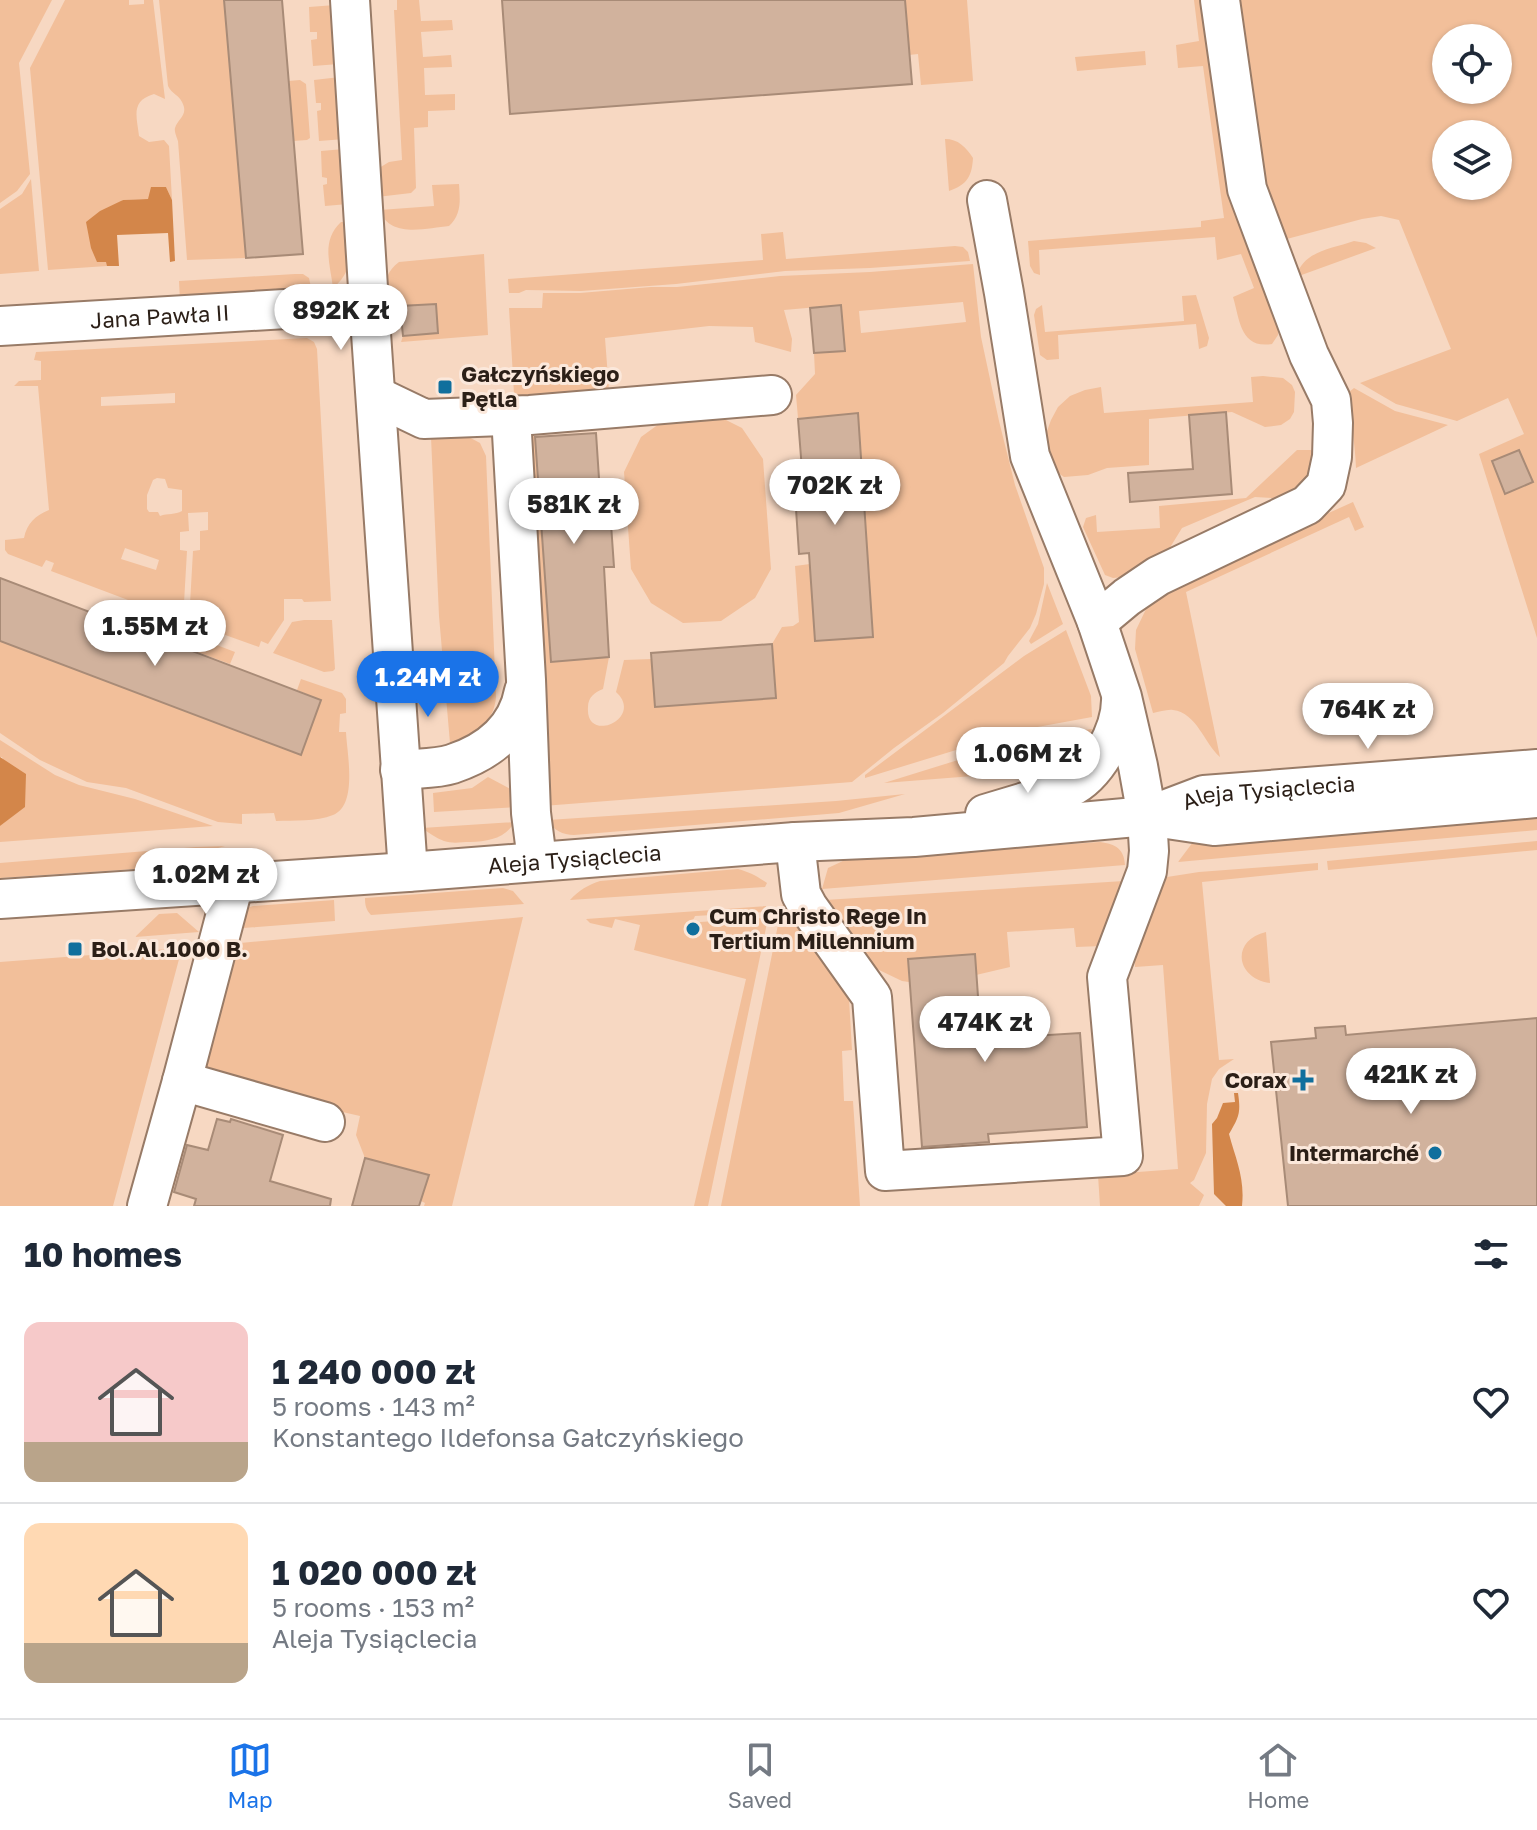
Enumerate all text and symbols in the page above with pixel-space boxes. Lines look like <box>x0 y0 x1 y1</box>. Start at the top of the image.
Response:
map controls <box>1432 24 1512 200</box>
button: locate <box>1432 24 1512 104</box>
button: layers <box>1432 120 1512 200</box>
pin: 892K zł <box>267 284 415 352</box>
text: 892K zł <box>292 294 390 325</box>
street label: Jana Pawła II <box>89 298 230 334</box>
place label: Gałczyńskiego Pętla <box>461 360 620 412</box>
marker: Gałczyńskiego Pętla <box>436 378 454 396</box>
pin: 702K zł <box>761 459 909 527</box>
text: 702K zł <box>787 469 883 500</box>
pin: 581K zł <box>500 478 648 546</box>
text: 581K zł <box>527 488 621 519</box>
pin: 1.55M zł <box>72 600 238 668</box>
text: 1.55M zł <box>102 610 208 641</box>
pin: 1.24M zł <box>345 651 511 719</box>
text: 1.24M zł <box>375 661 481 692</box>
pin: 764K zł <box>1294 683 1442 751</box>
text: 764K zł <box>1320 693 1416 724</box>
pin: 1.06M zł <box>945 727 1111 795</box>
text: 1.06M zł <box>974 737 1082 768</box>
street label: Aleja Tysiąclecia <box>1178 769 1356 815</box>
street label: Aleja Tysiąclecia <box>487 838 662 879</box>
pin: 1.02M zł <box>123 848 289 916</box>
text: 1.02M zł <box>152 858 260 889</box>
place label: Cum Christo Rege In Tertium Millennium <box>709 902 926 954</box>
marker: Cum Christo Rege In Tertium Millennium <box>684 920 702 938</box>
place label: Bol.Al.1000 B. <box>91 935 248 962</box>
marker: Bol.Al.1000 B. <box>66 940 84 958</box>
pin: 474K zł <box>911 996 1059 1064</box>
text: 474K zł <box>937 1006 1033 1037</box>
pin: 421K zł <box>1337 1048 1485 1116</box>
text: 421K zł <box>1364 1058 1458 1089</box>
place label: Corax <box>1224 1066 1287 1093</box>
marker: Corax <box>1294 1071 1312 1089</box>
place label: Intermarché <box>1289 1139 1419 1166</box>
marker: Intermarché <box>1426 1144 1444 1162</box>
icon: filters <box>1469 1232 1513 1276</box>
text: 10 homes <box>24 1234 182 1274</box>
text: 1 240 000 zł <box>272 1351 476 1391</box>
icon: home <box>88 1354 184 1450</box>
icon: heart <box>1469 1380 1513 1424</box>
text: 5 rooms · 143 m² <box>272 1391 475 1422</box>
text: Konstantego Ildefonsa Gałczyńskiego <box>272 1422 744 1453</box>
text: 1 020 000 zł <box>272 1552 476 1592</box>
icon: home <box>88 1555 184 1651</box>
icon: heart <box>1469 1581 1513 1625</box>
text: 5 rooms · 153 m² <box>272 1592 474 1623</box>
text: Aleja Tysiąclecia <box>272 1623 477 1654</box>
tab: Map <box>228 1738 273 1813</box>
tab: Saved <box>728 1738 792 1813</box>
tab: Home <box>1247 1738 1309 1813</box>

